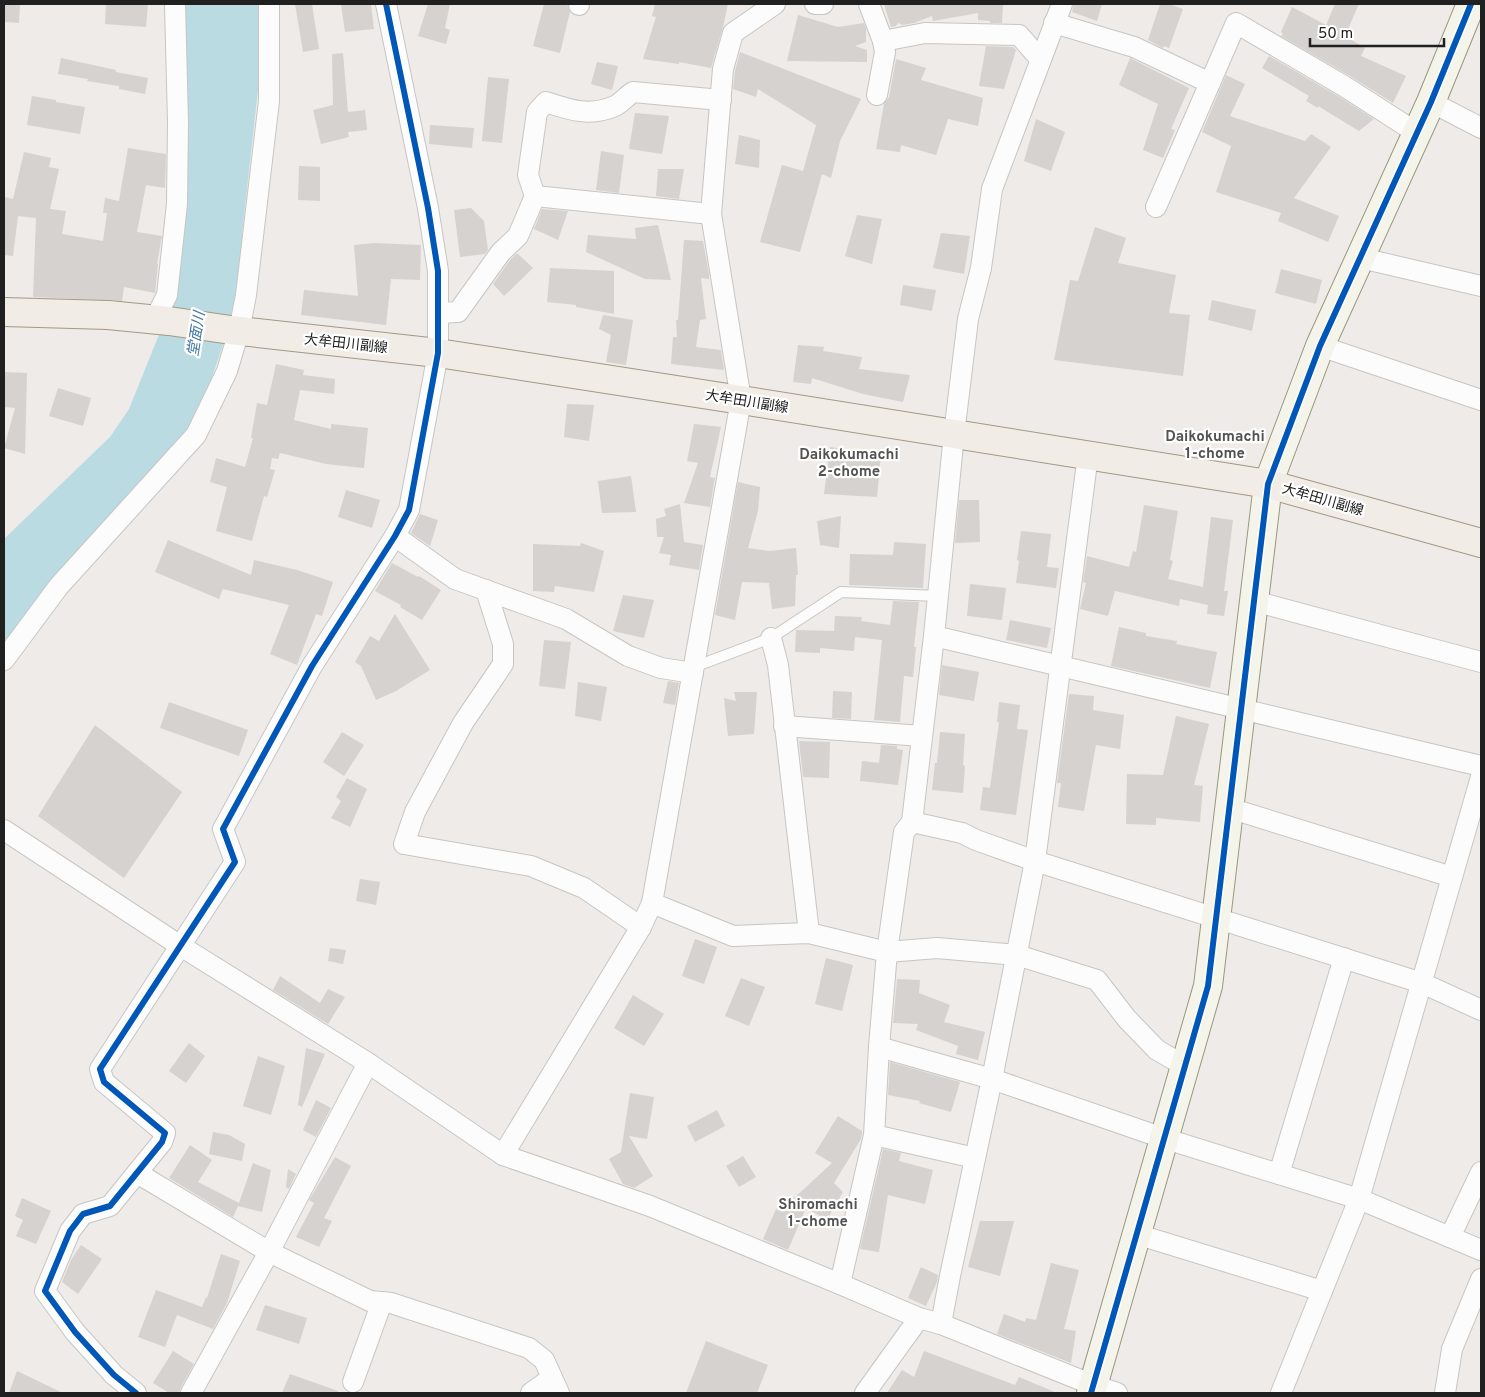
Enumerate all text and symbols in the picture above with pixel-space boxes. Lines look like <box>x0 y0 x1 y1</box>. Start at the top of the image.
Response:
scale bar <box>1310 15 1444 47</box>
text: 50 m <box>1318 25 1353 44</box>
water label: 堂面川 <box>185 309 211 358</box>
street label: 大牟田川副線 <box>303 332 389 357</box>
street label: 大牟田川副線 <box>704 388 790 417</box>
district label: Daikokumachi 1-chome <box>1165 428 1265 464</box>
district label: Daikokumachi 2-chome <box>799 446 899 482</box>
street label: 大牟田川副線 <box>1280 481 1365 520</box>
district label: Shiromachi 1-chome <box>778 1196 858 1232</box>

